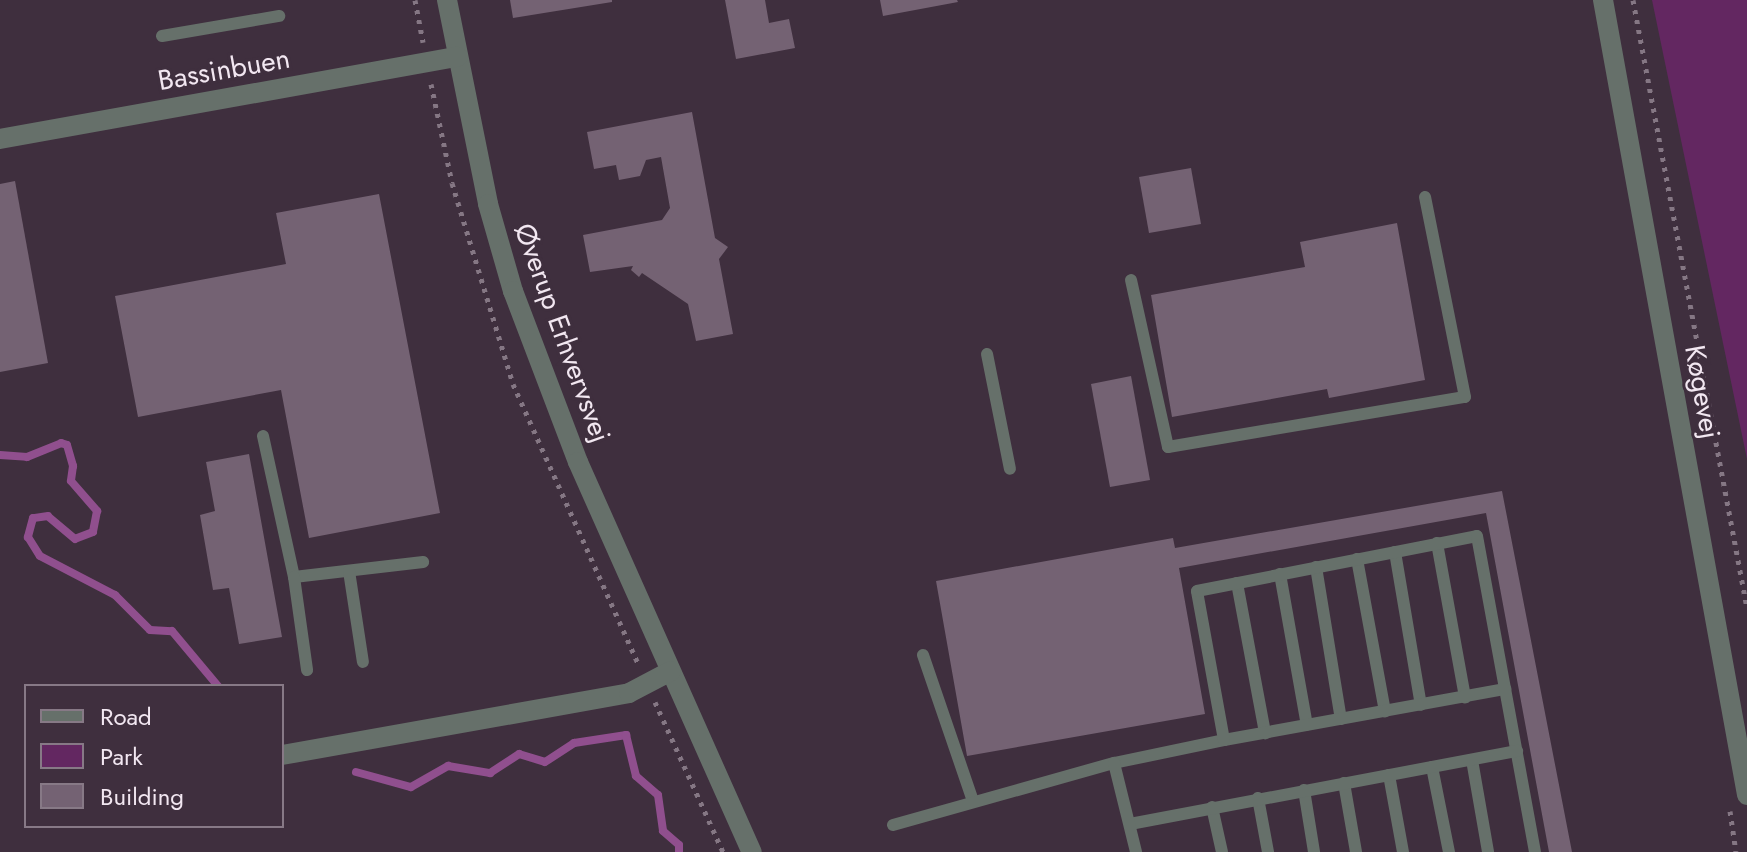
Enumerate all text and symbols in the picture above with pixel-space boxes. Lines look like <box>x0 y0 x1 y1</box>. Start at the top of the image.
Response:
street label: Bassinbuen <box>155 42 293 98</box>
street label: Øverup Erhvervsvej <box>507 219 617 447</box>
street label: Køgevej <box>1677 343 1727 441</box>
legend <box>24 684 284 828</box>
text: Road <box>100 699 152 734</box>
text: Park <box>100 739 143 774</box>
text: Building <box>100 779 184 814</box>

